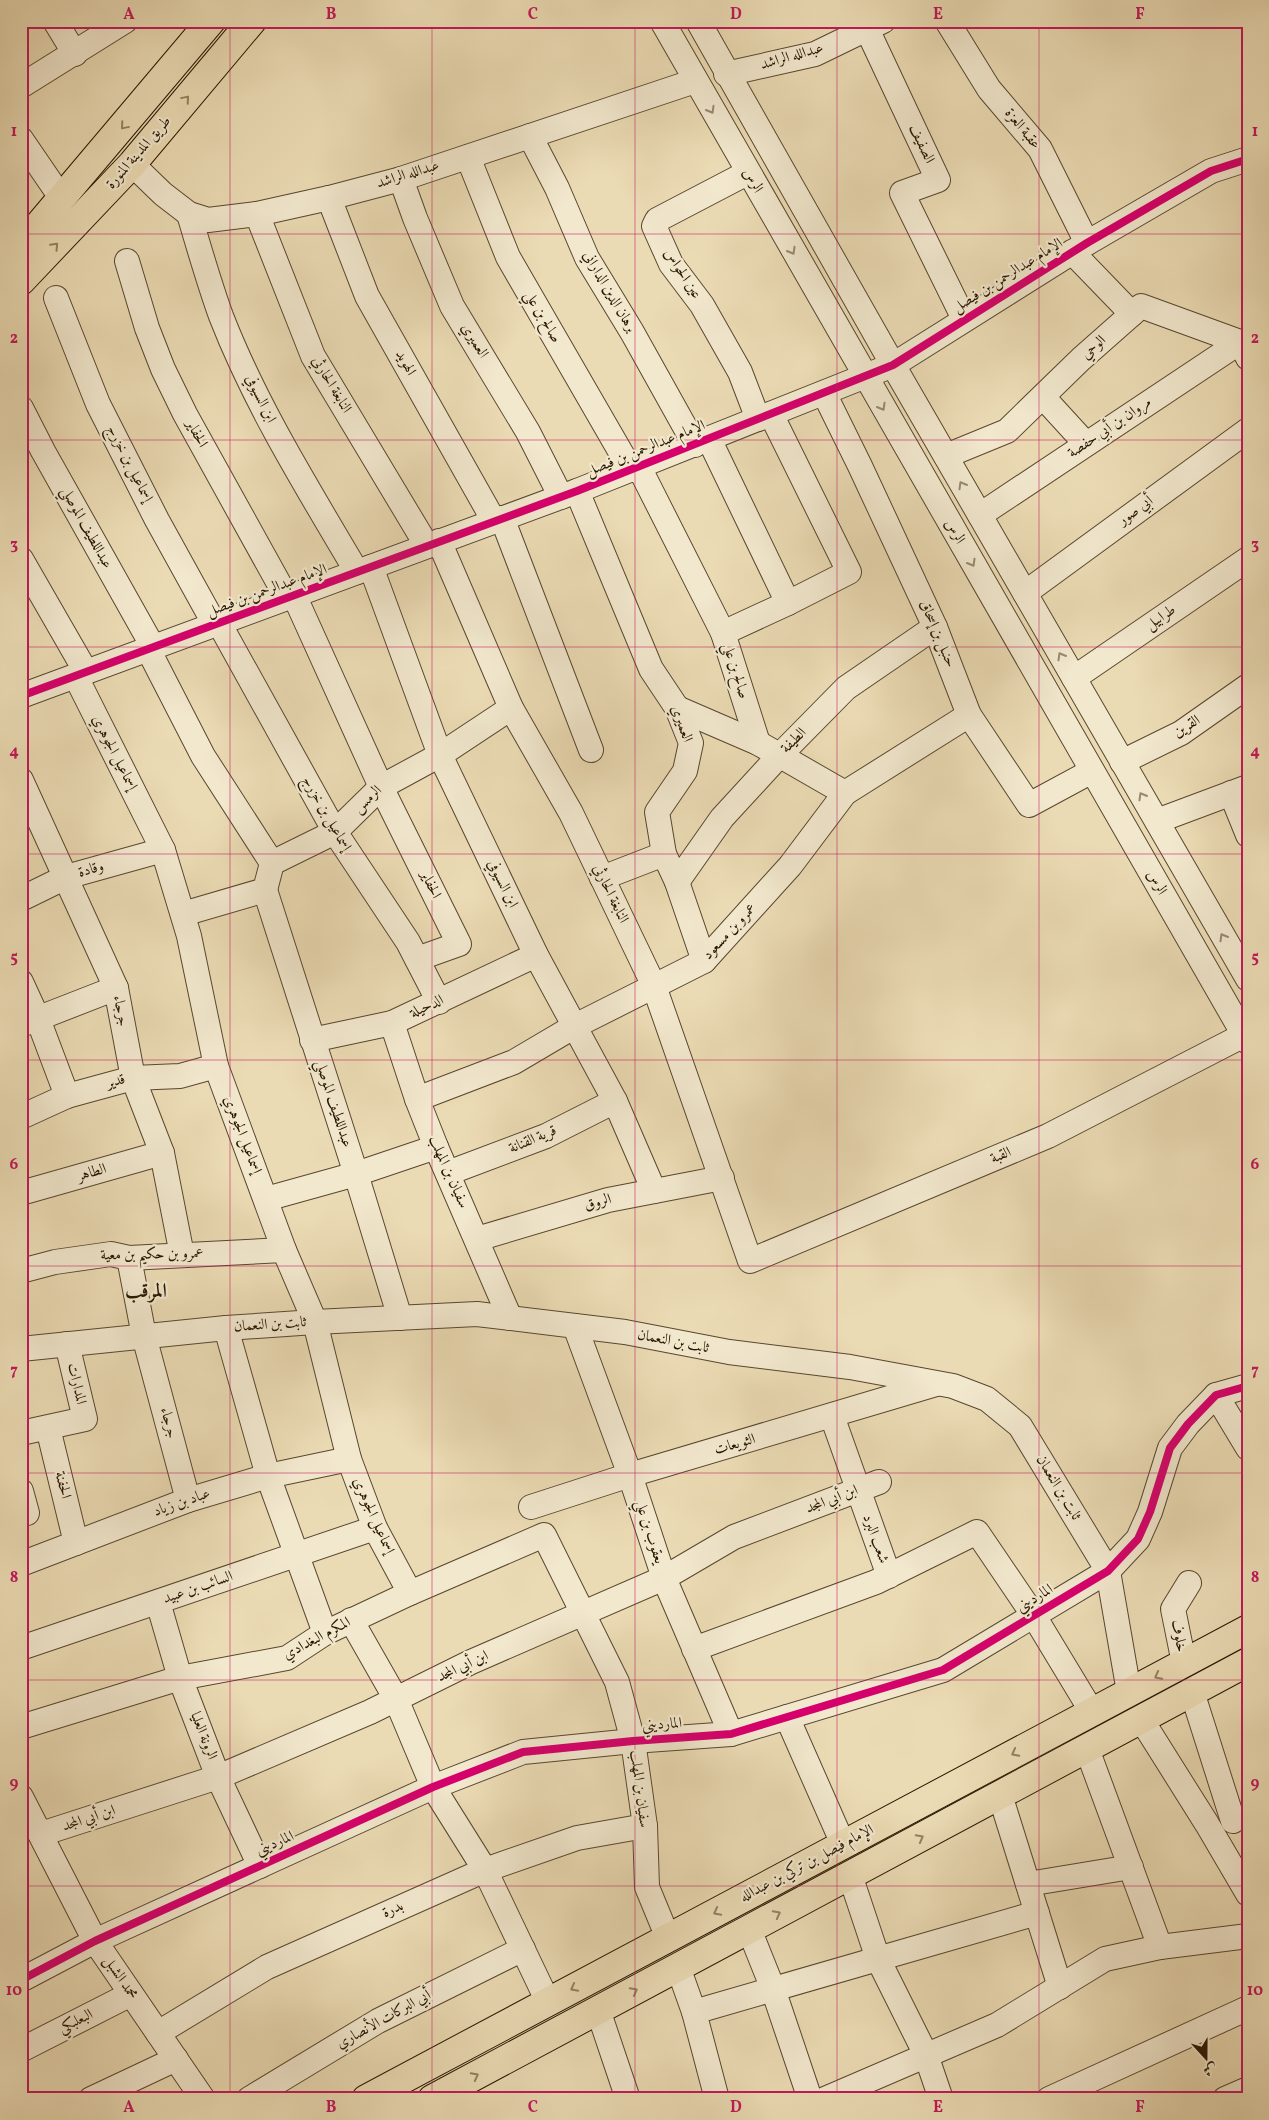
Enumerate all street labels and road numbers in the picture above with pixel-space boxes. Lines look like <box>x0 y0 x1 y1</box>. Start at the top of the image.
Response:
street label: عبدالله الراشد <box>758 38 826 76</box>
street label: عقبة العزة <box>999 104 1045 154</box>
street label: طريق المدينة المنورة <box>101 112 177 194</box>
street label: الصفيف <box>903 121 939 167</box>
street label: عبدالله الراشد <box>374 155 442 195</box>
street label: الرس <box>736 165 768 197</box>
street label: الإمام عبدالرحمن بن فيصل <box>949 234 1068 319</box>
street label: عين الحواس <box>658 245 706 303</box>
street label: برهان الدين الداراني <box>577 247 641 337</box>
street label: صالح بن علي <box>517 287 566 348</box>
street label: العميري <box>455 319 493 363</box>
street label: الوحي <box>1077 331 1111 365</box>
street label: الهويد <box>389 346 421 380</box>
street label: النابغة الحارثي <box>306 353 356 417</box>
street label: ابن السيوفي <box>239 371 281 427</box>
street label: مروان بن أبي حفصة <box>1063 391 1156 464</box>
street label: الحفاير <box>179 414 212 452</box>
street label: الإمام عبدالرحمن بن فيصل <box>583 416 709 483</box>
street label: إسماعيل بن خزرج <box>100 422 158 508</box>
street label: عبداللطيف الموصلي <box>53 483 117 574</box>
street label: أبي صور <box>1111 489 1158 532</box>
street label: الرس <box>938 516 970 548</box>
street label: الإمام عبدالرحمن بن فيصل <box>204 559 330 623</box>
street label: حنبل بن إسحاق <box>913 597 961 671</box>
street label: طرابيل <box>1142 600 1180 636</box>
street label: صالح بن علي <box>714 640 754 702</box>
street label: العميري <box>665 703 697 745</box>
street label: القرين <box>1169 711 1205 743</box>
street label: إسماعيل الجوهري <box>86 712 143 796</box>
street label: الطيفة <box>776 723 812 759</box>
street label: إسماعيل بن خزرج <box>295 772 357 858</box>
street label: الرمس <box>349 781 387 819</box>
street label: وقادة <box>76 856 106 884</box>
street label: ابن السيوفي <box>481 856 523 912</box>
street label: النابغة الحارثي <box>587 861 633 927</box>
street label: الحفاير <box>413 866 446 903</box>
street label: الرس <box>1140 867 1172 899</box>
street label: عمرو بن مسعود <box>698 899 762 965</box>
street label: الدحيلة <box>406 990 447 1024</box>
street label: جرجاء <box>107 994 133 1028</box>
street label: عبداللطيف الموصلي <box>307 1057 357 1151</box>
street label: قدير <box>102 1069 128 1095</box>
street label: إسماعيل الجوهري <box>218 1093 267 1179</box>
street label: قرية القنانة <box>506 1121 560 1159</box>
street label: سفيان بن المهلب <box>423 1132 473 1212</box>
street label: القبة <box>987 1142 1015 1170</box>
street label: الطاهر <box>73 1159 109 1188</box>
street label: الروق <box>582 1189 614 1217</box>
street label: عمرو بن حكيم بن معية <box>100 1244 204 1269</box>
street label: ثابت بن النعمان <box>233 1312 307 1338</box>
street label: ثابت بن النعمان <box>635 1325 711 1359</box>
street label: المدارات <box>61 1361 91 1407</box>
street label: جرجاء <box>154 1405 182 1441</box>
street label: الثويعات <box>712 1429 758 1461</box>
street label: ثابت بن النعمان <box>1030 1451 1086 1525</box>
street label: الحفنة <box>48 1469 76 1501</box>
street label: إسماعيل الجوهري <box>347 1474 400 1559</box>
street label: ابن أبي المجد <box>802 1479 861 1520</box>
street label: عباد بن زياد <box>151 1483 213 1523</box>
street label: يعقوب بن علي <box>627 1497 670 1568</box>
street label: شعب البرد <box>856 1511 894 1567</box>
street label: السائب بن عبيد <box>160 1566 236 1610</box>
street label: المارديني <box>1012 1579 1059 1620</box>
street label: المكرم البغدادي <box>279 1612 355 1666</box>
street label: خلوف <box>1165 1618 1191 1654</box>
street label: ابن أبي المجد <box>433 1644 492 1688</box>
street label: الرونة العليا <box>184 1709 222 1763</box>
street label: المارديني <box>641 1713 683 1739</box>
street label: سفيان بن المهلب <box>624 1749 654 1829</box>
street label: ابن أبي المجد <box>59 1799 118 1837</box>
street label: الإمام فيصل بن تركي بن عبدالله <box>736 1819 878 1909</box>
street label: المارديني <box>252 1826 298 1864</box>
street label: بدرة <box>379 1896 407 1924</box>
street label: محمد الشبل <box>98 1952 142 2004</box>
street label: أبي البركات الأنصاري <box>332 1983 436 2055</box>
street label: البعلبكي <box>55 2004 98 2041</box>

